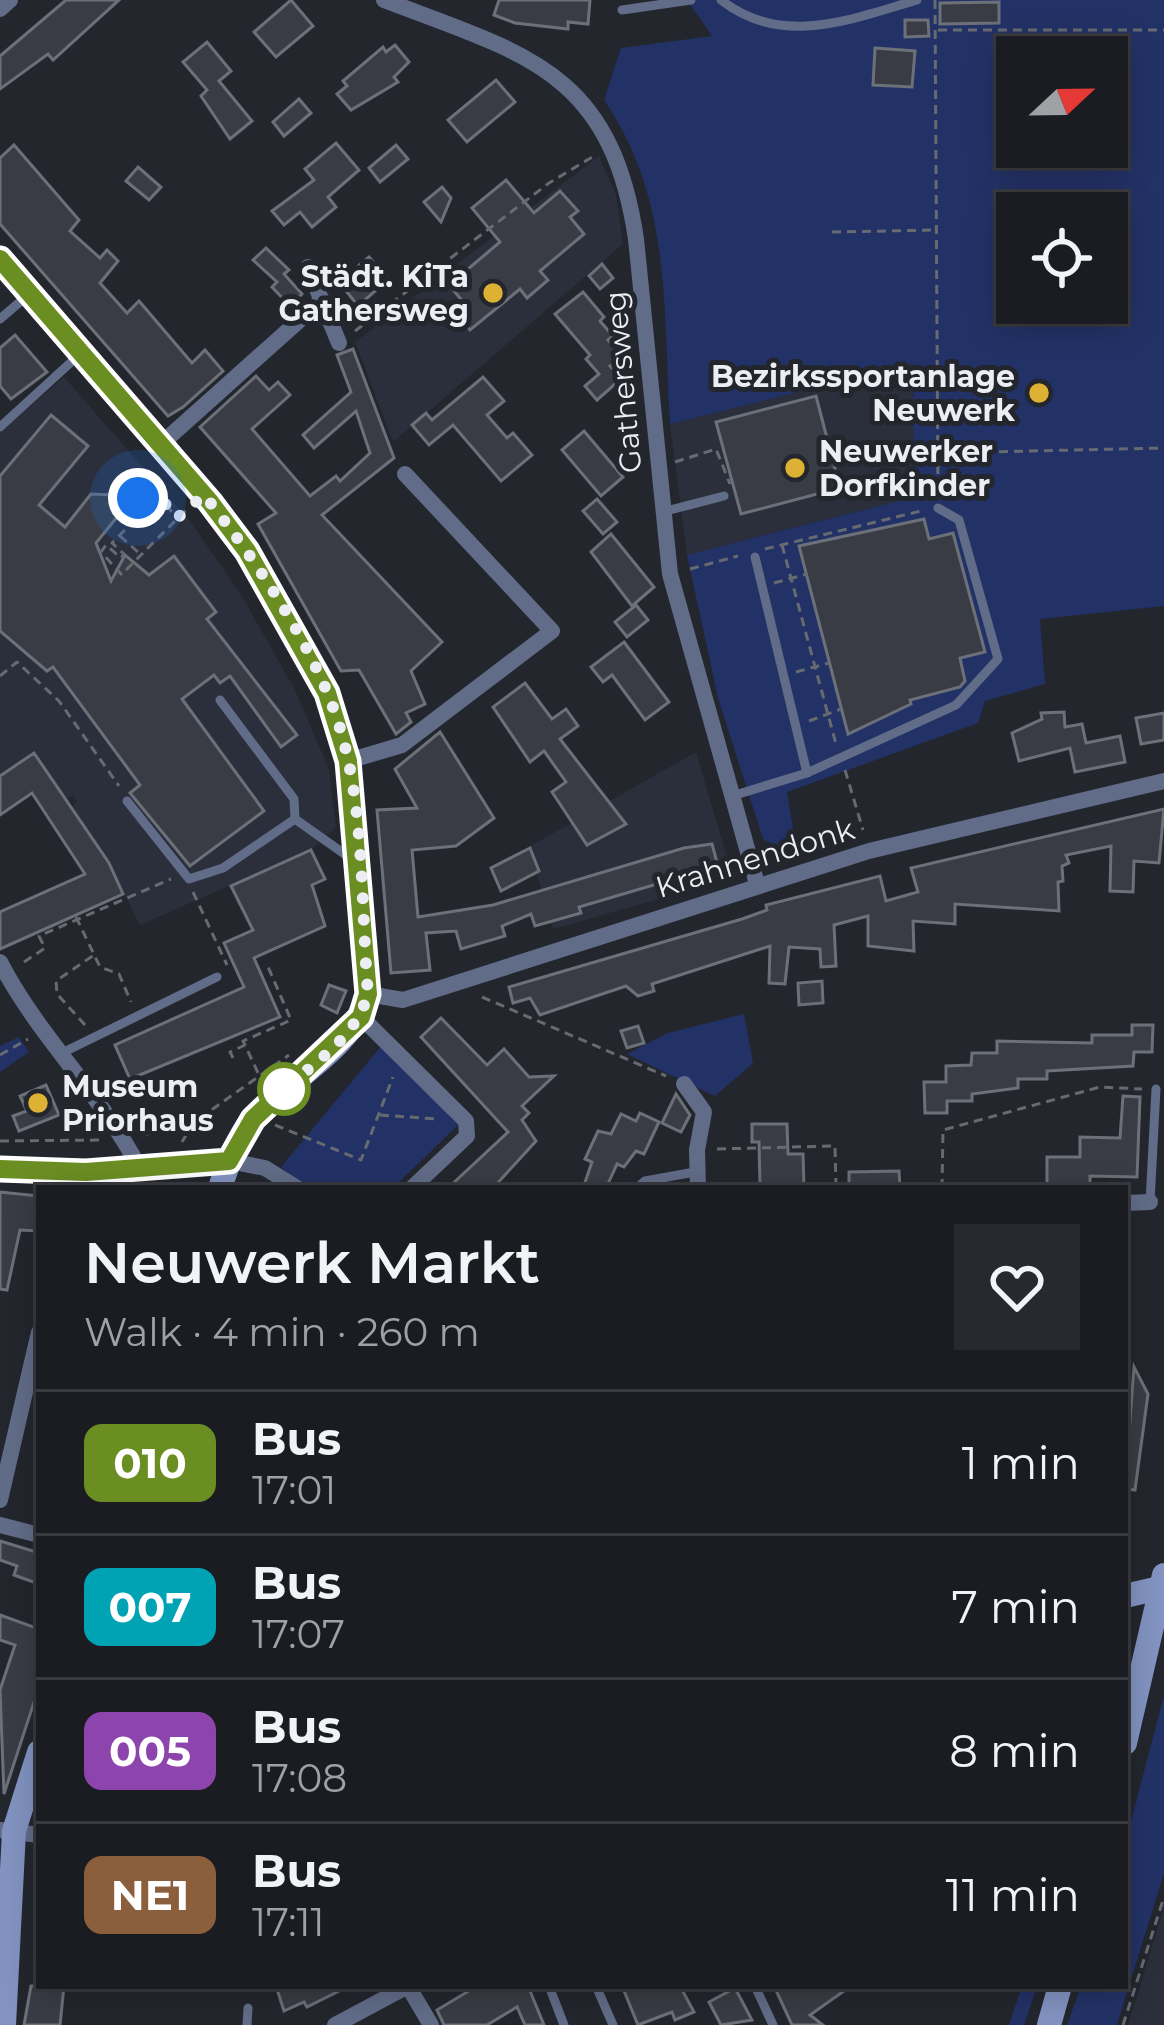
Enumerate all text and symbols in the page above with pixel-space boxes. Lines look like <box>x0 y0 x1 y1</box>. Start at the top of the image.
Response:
north arrow <box>996 36 1128 168</box>
map controls <box>996 36 1128 324</box>
button: locate <box>996 192 1128 324</box>
place label: Städt. KiTa Gathersweg <box>278 258 469 329</box>
marker: Städt. KiTa Gathersweg <box>480 280 506 306</box>
street label: Gathersweg <box>597 290 649 474</box>
place label: Bezirkssportanlage Neuwerk <box>711 358 1015 429</box>
marker: Bezirkssportanlage Neuwerk <box>1026 380 1052 406</box>
place label: Neuwerker Dorfkinder <box>819 433 993 504</box>
marker: Neuwerker Dorfkinder <box>782 455 808 481</box>
your location <box>108 468 168 528</box>
street label: Krahnendonk <box>651 810 859 906</box>
unlabelled marker <box>259 1064 309 1114</box>
place label: Museum Priorhaus <box>62 1068 214 1139</box>
marker: Museum Priorhaus <box>25 1090 51 1116</box>
button: heart <box>954 1224 1080 1350</box>
text: Neuwerk Markt <box>84 1228 540 1297</box>
text: Walk · 4 min · 260 m <box>84 1308 480 1356</box>
text: Bus <box>252 1411 341 1466</box>
text: 1 min <box>962 1435 1080 1490</box>
text: 010 <box>113 1437 187 1489</box>
text: 17:01 <box>252 1466 336 1514</box>
text: Bus <box>252 1555 341 1610</box>
text: 7 min <box>951 1579 1080 1634</box>
text: 007 <box>109 1581 191 1633</box>
text: 17:07 <box>252 1610 345 1658</box>
text: Bus <box>252 1699 341 1754</box>
text: 8 min <box>949 1723 1080 1778</box>
text: 005 <box>109 1725 191 1777</box>
text: 17:08 <box>252 1754 347 1802</box>
text: Bus <box>252 1843 341 1898</box>
text: 11 min <box>945 1867 1080 1922</box>
text: NE1 <box>111 1869 189 1921</box>
text: 17:11 <box>252 1898 325 1946</box>

